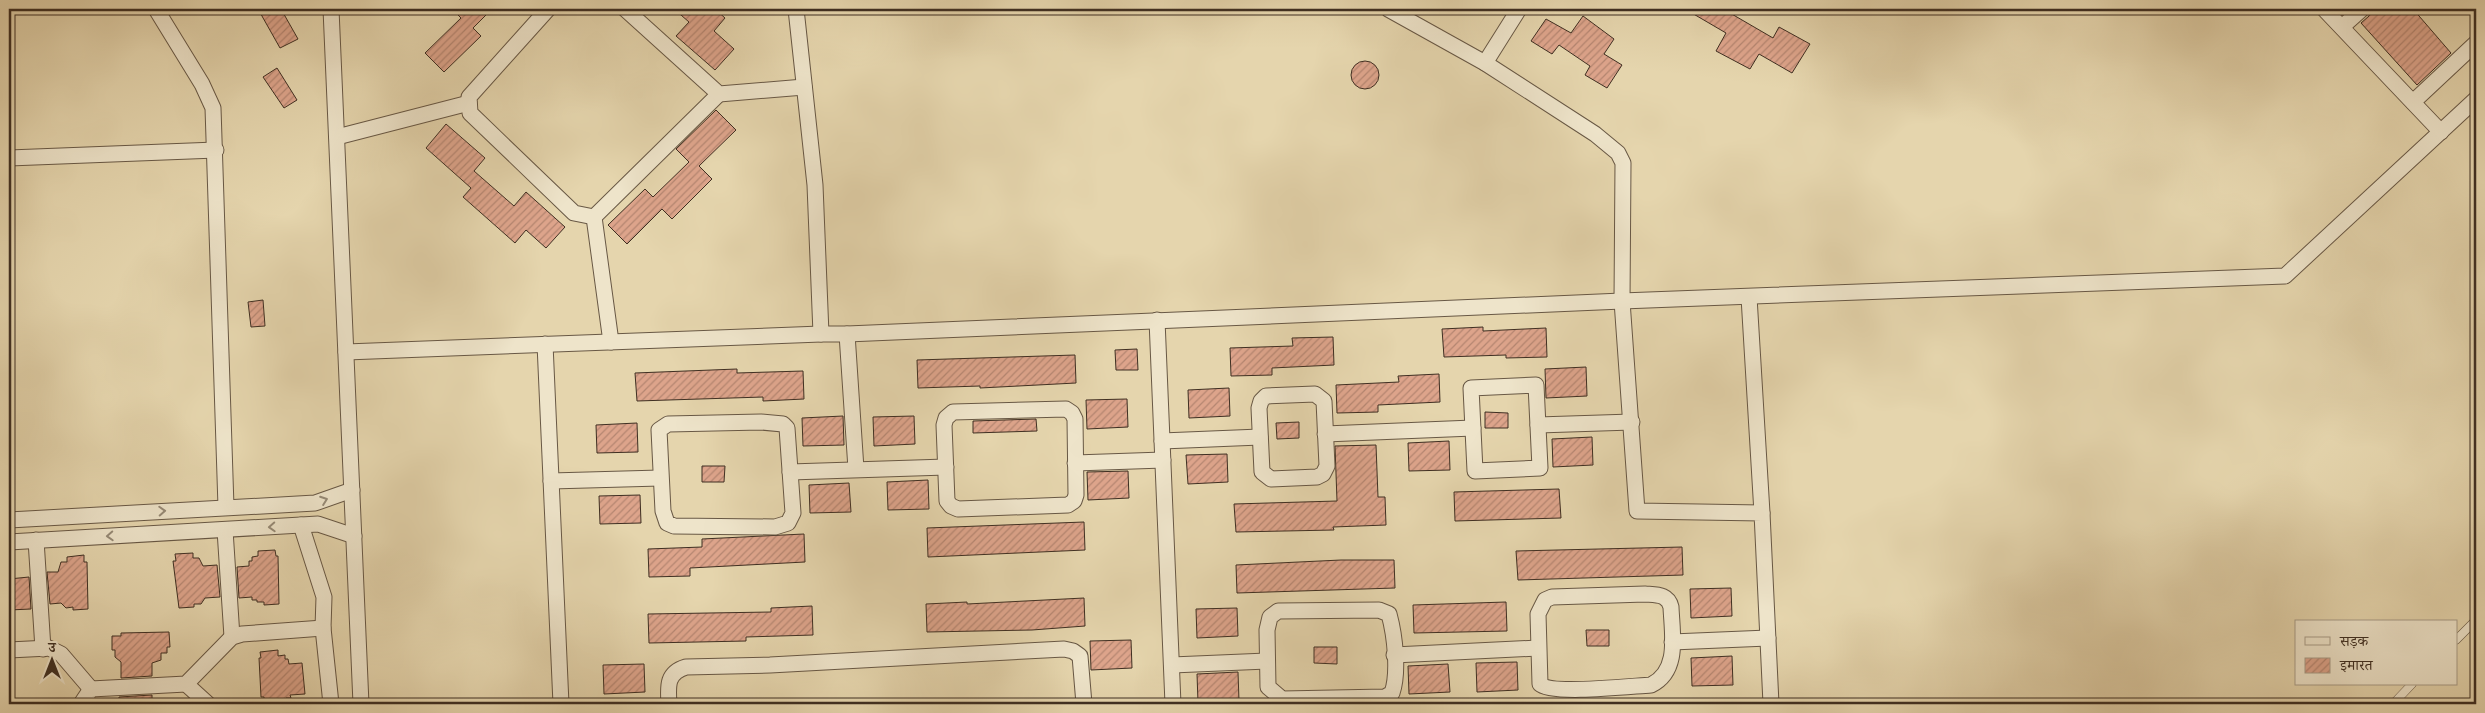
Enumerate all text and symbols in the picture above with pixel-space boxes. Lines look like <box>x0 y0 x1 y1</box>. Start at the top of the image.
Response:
one-way arrow <box>319 496 328 506</box>
one-way arrow <box>159 505 167 516</box>
one-way arrow <box>268 521 276 532</box>
one-way arrow <box>106 531 114 541</box>
legend <box>2295 620 2458 686</box>
text: सड़क <box>2339 632 2369 651</box>
north arrow <box>28 636 78 686</box>
text: उ <box>47 639 56 657</box>
text: इमारत <box>2339 656 2374 675</box>

